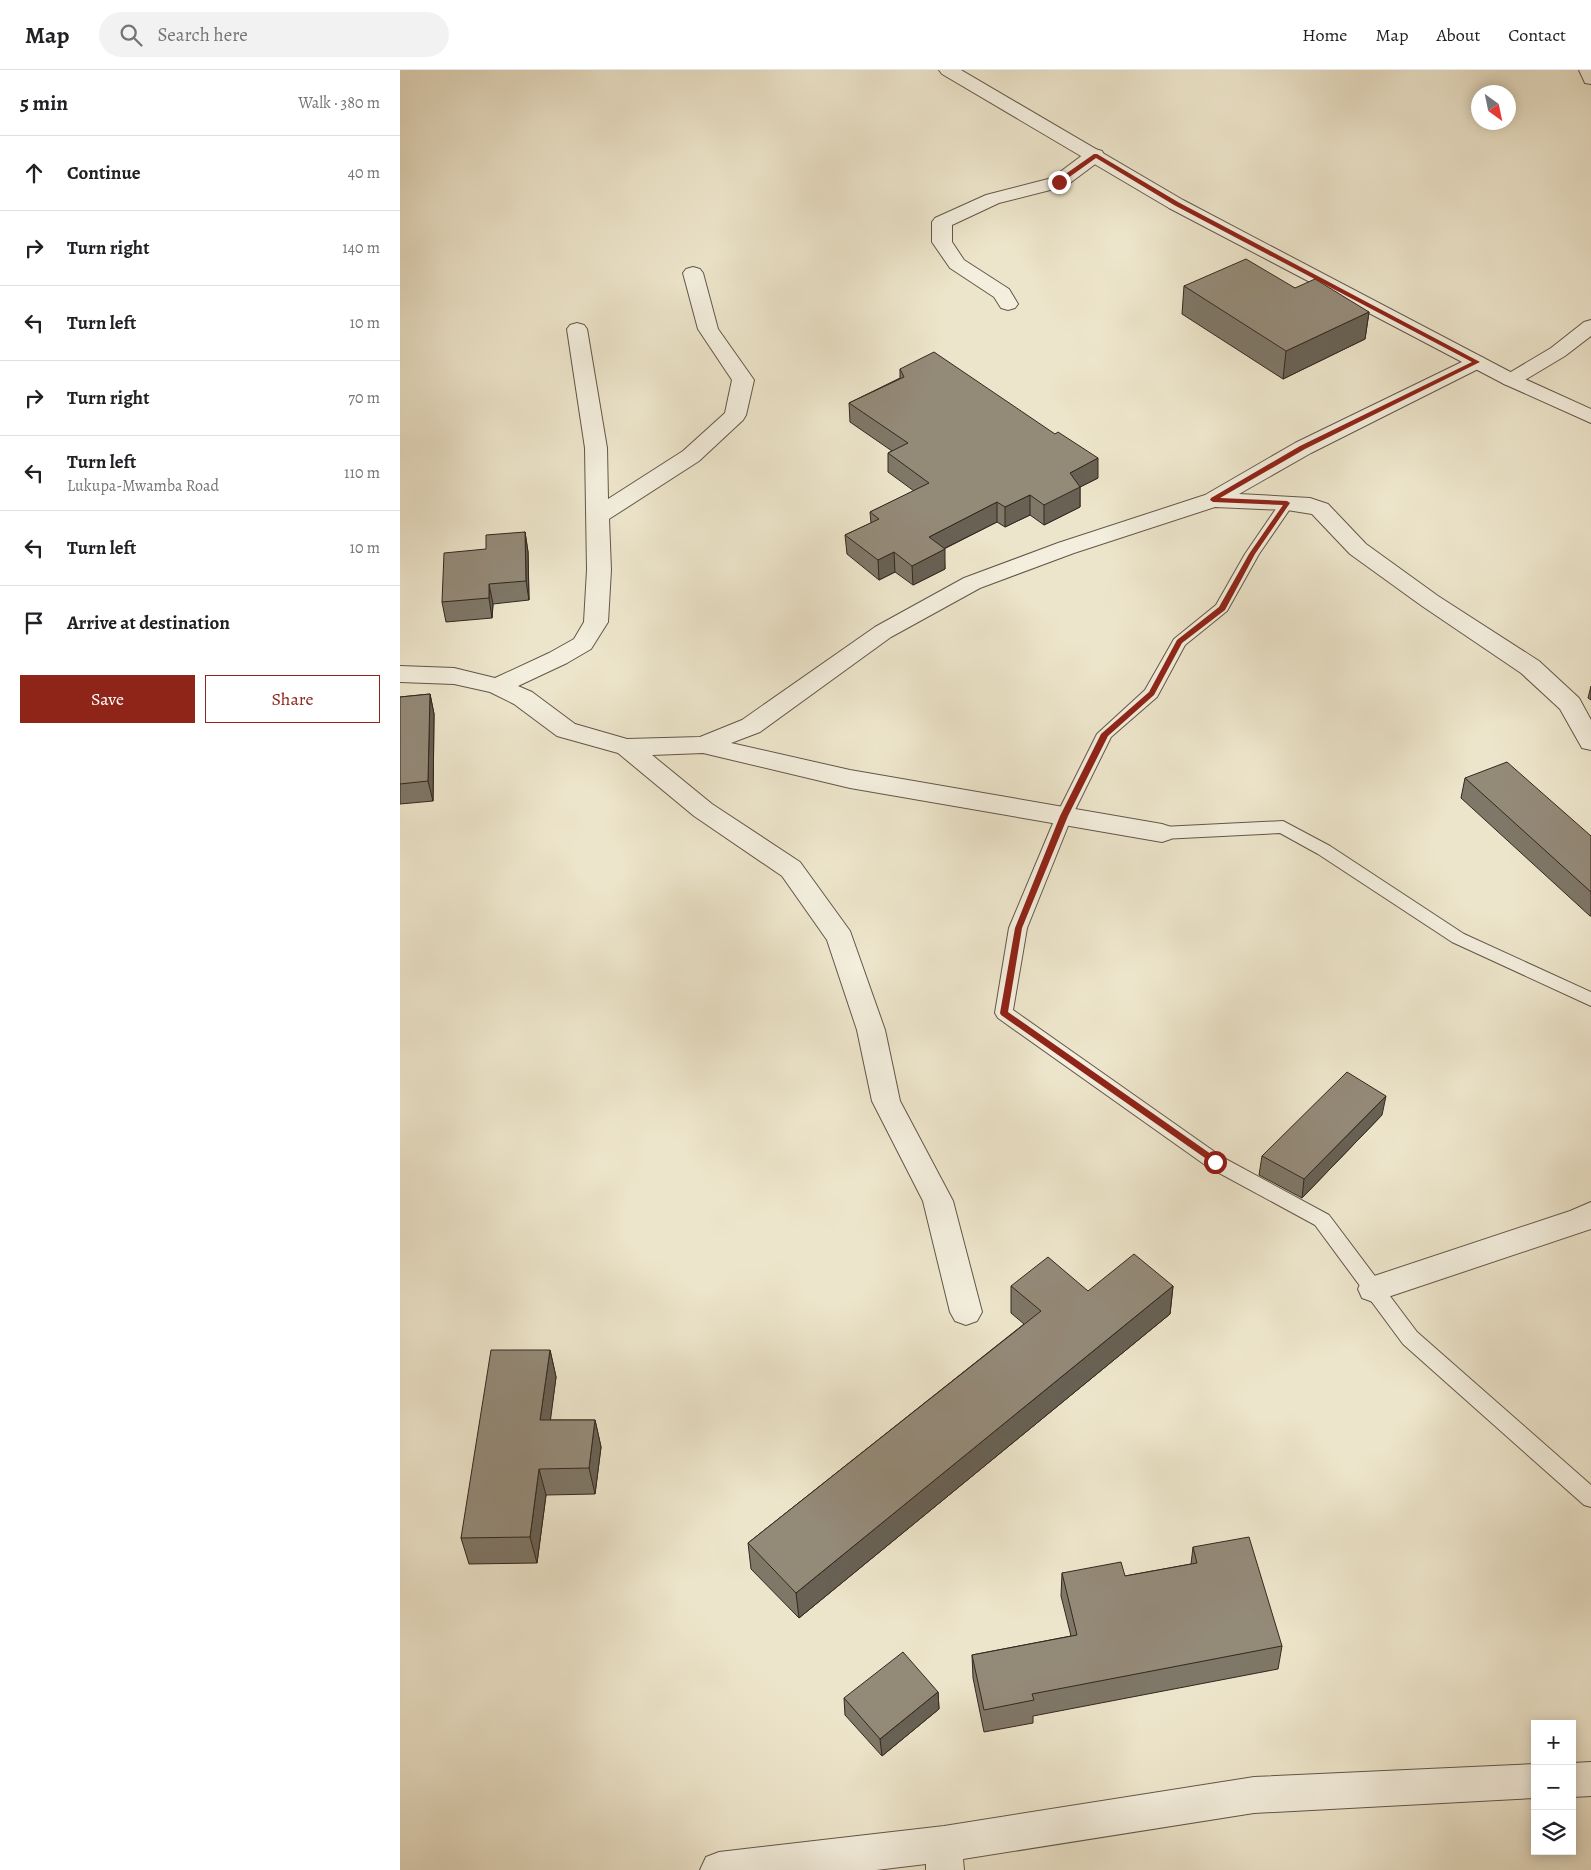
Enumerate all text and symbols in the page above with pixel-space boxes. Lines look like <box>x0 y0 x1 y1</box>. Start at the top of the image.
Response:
search box <box>99 12 449 57</box>
text: Map <box>25 19 69 51</box>
icon: search <box>117 21 145 49</box>
text: Search here <box>157 22 248 48</box>
text: Home <box>1302 23 1347 47</box>
text: Map <box>1375 23 1408 47</box>
text: About <box>1436 23 1480 47</box>
text: Contact <box>1508 23 1566 47</box>
north arrow <box>1471 85 1516 130</box>
text: 5 min <box>20 89 68 117</box>
text: Walk · 380 m <box>298 92 380 114</box>
icon: ahead <box>20 159 48 187</box>
text: Continue <box>67 160 141 186</box>
text: 40 m <box>348 162 380 184</box>
route end <box>1048 171 1071 194</box>
icon: right <box>20 234 48 262</box>
text: Turn right <box>67 235 149 261</box>
text: 140 m <box>342 237 380 259</box>
icon: left <box>20 309 48 337</box>
text: Turn left <box>67 310 136 336</box>
text: 10 m <box>350 312 380 334</box>
icon: right <box>20 384 48 412</box>
text: Turn right <box>67 385 149 411</box>
text: 70 m <box>348 387 380 409</box>
text: Turn left <box>67 449 136 475</box>
icon: left <box>20 459 48 487</box>
text: 110 m <box>344 462 380 484</box>
text: Lukupa-Mwamba Road <box>67 475 219 497</box>
icon: left <box>20 534 48 562</box>
text: Turn left <box>67 535 136 561</box>
text: 10 m <box>350 537 380 559</box>
icon: arrive <box>20 609 48 637</box>
text: Arrive at destination <box>67 610 230 636</box>
button: Save <box>20 675 195 723</box>
button: Share <box>205 675 380 723</box>
route start <box>1204 1151 1227 1174</box>
map controls <box>1531 1720 1576 1855</box>
button: + <box>1531 1720 1576 1765</box>
button: − <box>1531 1765 1576 1810</box>
button: layers <box>1531 1810 1576 1855</box>

